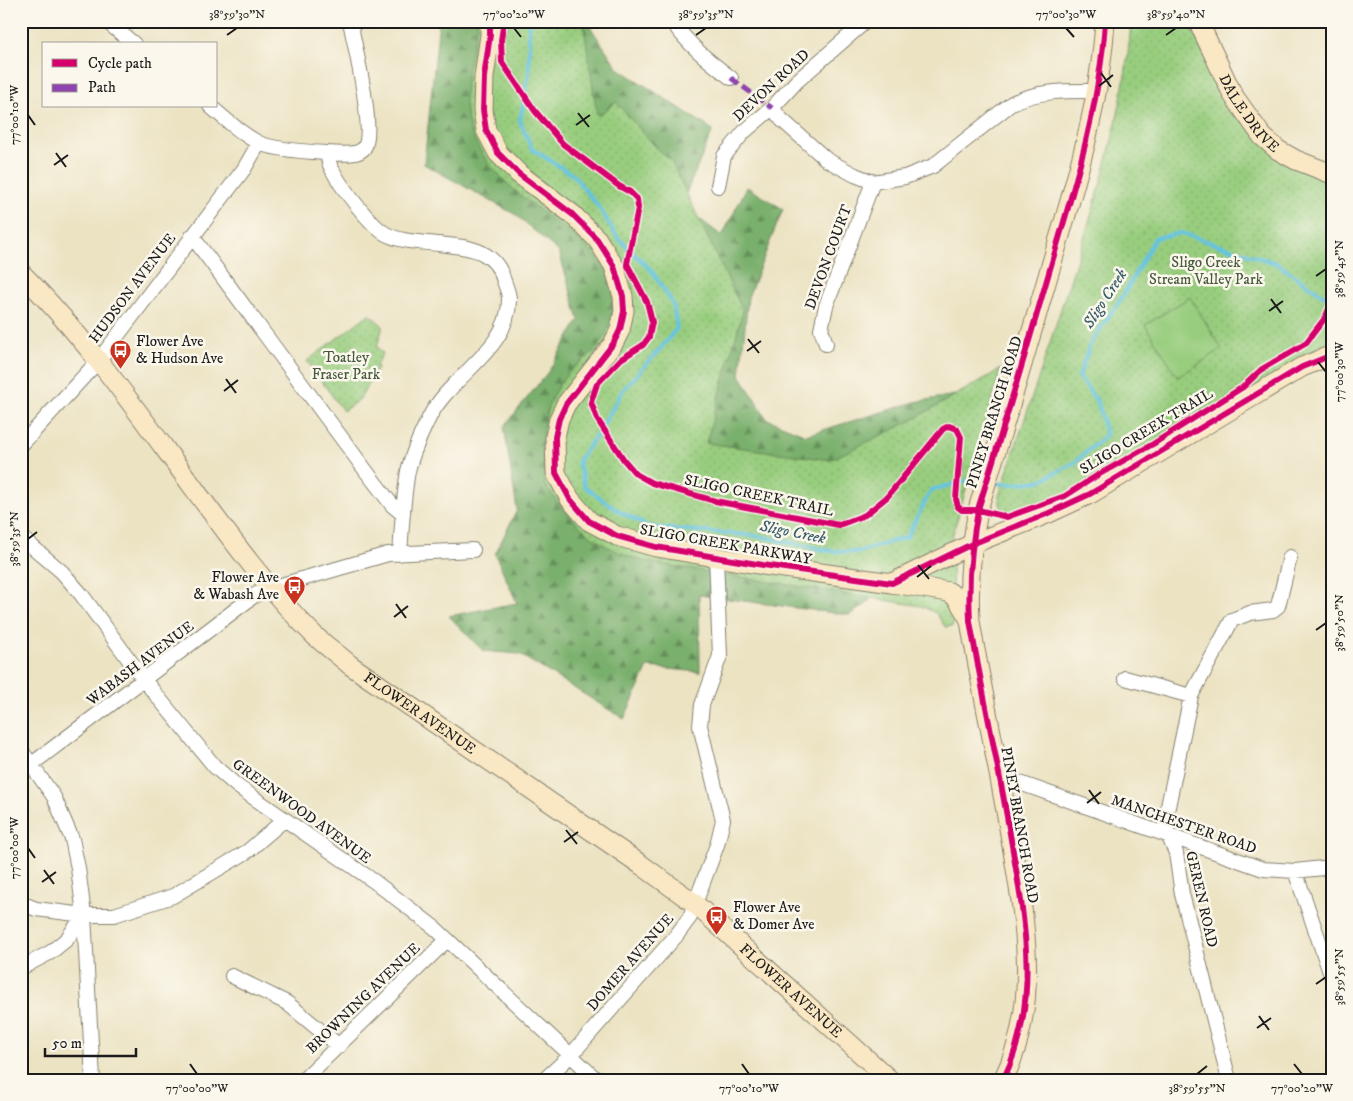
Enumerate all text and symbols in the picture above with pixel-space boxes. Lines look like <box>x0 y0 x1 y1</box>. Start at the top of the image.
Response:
text: 38°59'30"N <box>209 7 265 22</box>
text: 77°00'20"W <box>483 7 546 22</box>
text: 38°59'35"N <box>678 7 734 22</box>
text: 77°00'30"W <box>1036 7 1097 22</box>
text: 38°59'40"N <box>1147 7 1205 22</box>
legend <box>42 42 218 108</box>
street label: DEVON ROAD <box>729 45 814 126</box>
text: Cycle path <box>88 54 152 73</box>
street label: DALE DRIVE <box>1214 71 1283 157</box>
text: Path <box>88 78 116 97</box>
text: 77°00'10"W <box>7 84 22 145</box>
street label: DEVON COURT <box>801 202 856 312</box>
street label: HUDSON AVENUE <box>85 229 180 347</box>
text: 38°59'45"N <box>1332 240 1347 298</box>
park label: Sligo Creek Stream Valley Park <box>1149 253 1263 289</box>
water label: Sligo Creek <box>1078 265 1131 333</box>
place label: Flower Ave & Hudson Ave <box>136 332 223 368</box>
street label: PINEY BRANCH ROAD <box>962 334 1027 491</box>
bus stop icon: Flower Ave & Hudson Ave <box>108 338 132 369</box>
text: 77°00'30"W <box>1332 341 1347 402</box>
park label: Toatley Fraser Park <box>312 348 381 384</box>
street label: SLIGO CREEK TRAIL <box>1076 384 1216 479</box>
street label: SLIGO CREEK TRAIL <box>683 470 835 521</box>
text: 38°59'35"N <box>7 511 22 567</box>
water label: Sligo Creek <box>757 516 828 548</box>
street label: SLIGO CREEK PARKWAY <box>638 520 814 569</box>
place label: Flower Ave & Wabash Ave <box>194 568 279 604</box>
bus stop icon: Flower Ave & Wabash Ave <box>283 574 307 605</box>
text: 38°59'50"N <box>1332 594 1347 652</box>
street label: WABASH AVENUE <box>82 617 198 711</box>
street label: FLOWER AVENUE <box>360 668 480 759</box>
street label: PINEY BRANCH ROAD <box>996 745 1043 905</box>
street label: GREENWOOD AVENUE <box>229 755 375 868</box>
street label: MANCHESTER ROAD <box>1109 791 1259 858</box>
text: 77°00'00"W <box>7 816 22 879</box>
street label: GEREN ROAD <box>1181 849 1222 949</box>
place label: Flower Ave & Domer Ave <box>733 898 815 934</box>
bus stop icon: Flower Ave & Domer Ave <box>705 904 729 935</box>
street label: DOMER AVENUE <box>583 909 678 1015</box>
street label: BROWNING AVENUE <box>302 939 425 1058</box>
street label: FLOWER AVENUE <box>735 940 846 1042</box>
text: 38°59'55"N <box>1332 948 1347 1006</box>
scale bar <box>45 1026 136 1058</box>
text: 50 m <box>52 1034 82 1053</box>
text: 77°00'00"W <box>166 1081 229 1096</box>
text: 77°00'10"W <box>719 1081 780 1096</box>
text: 38°59'55"N <box>1168 1081 1226 1096</box>
text: 77°00'20"W <box>1271 1081 1334 1096</box>

